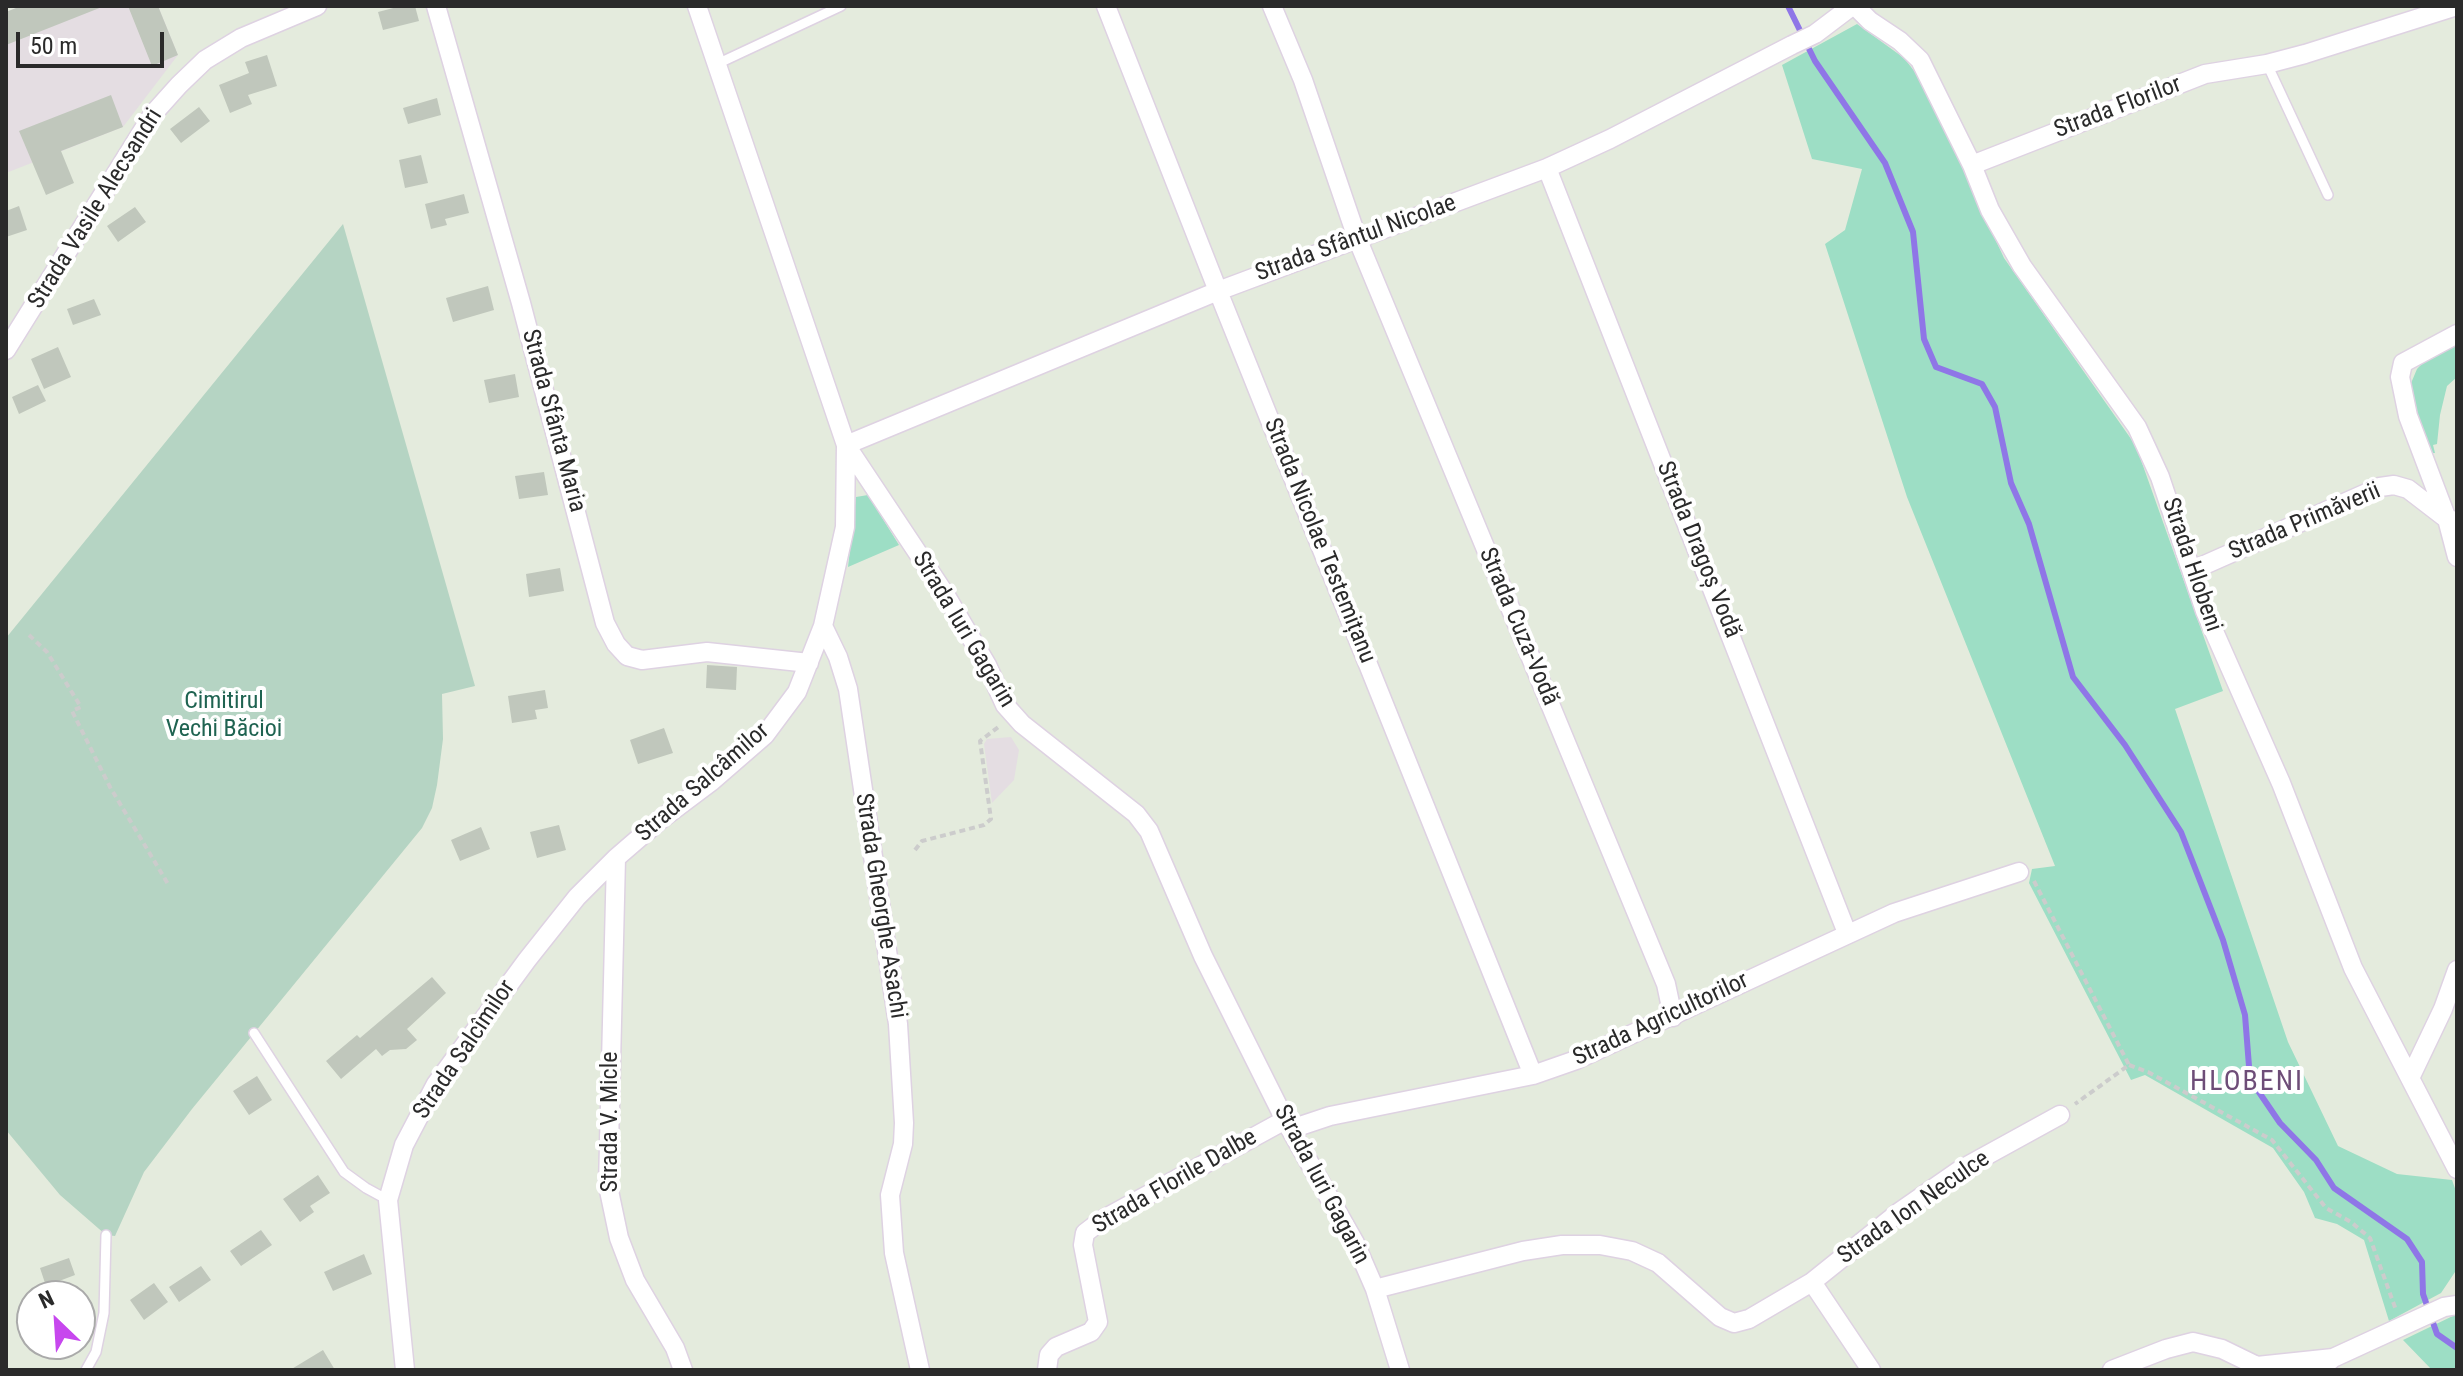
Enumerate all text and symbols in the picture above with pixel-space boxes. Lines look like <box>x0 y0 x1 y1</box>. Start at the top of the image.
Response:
scale bar <box>20 16 168 66</box>
text: 50 m <box>30 32 77 60</box>
street label: Strada Florilor <box>2050 71 2186 145</box>
street label: Strada Vasile Alecsandri <box>23 104 169 314</box>
street label: Strada Sfântul Nicolae <box>1252 189 1460 289</box>
street label: Strada Sfânta Maria <box>515 326 591 516</box>
street label: Strada Nicolae Testemițanu <box>1257 414 1381 668</box>
street label: Strada Dragoș Vodă <box>1650 458 1746 642</box>
street label: Strada Primăverii <box>2225 477 2385 567</box>
street label: Strada Hlobeni <box>2155 494 2227 636</box>
street label: Strada Cuza-Vodă <box>1472 544 1564 710</box>
street label: Strada Iuri Gagarin <box>905 547 1021 713</box>
park label: Cimitirul Vechi Băcioi <box>166 688 282 744</box>
street label: Strada Salcâmilor <box>630 717 776 849</box>
street label: Strada Gheorghe Asachi <box>848 791 912 1021</box>
street label: Strada Agricultorilor <box>1569 967 1753 1073</box>
street label: Strada Salcîmilor <box>408 975 522 1125</box>
street label: Strada V. Micle <box>597 1052 625 1192</box>
district label: HLOBENI <box>2190 1066 2304 1100</box>
street label: Strada Iuri Gagarin <box>1267 1100 1375 1270</box>
street label: Strada Florile Dalbe <box>1088 1123 1262 1241</box>
street label: Strada Ion Neculce <box>1833 1145 1995 1271</box>
north arrow <box>16 1280 96 1360</box>
text: N <box>35 1285 58 1314</box>

